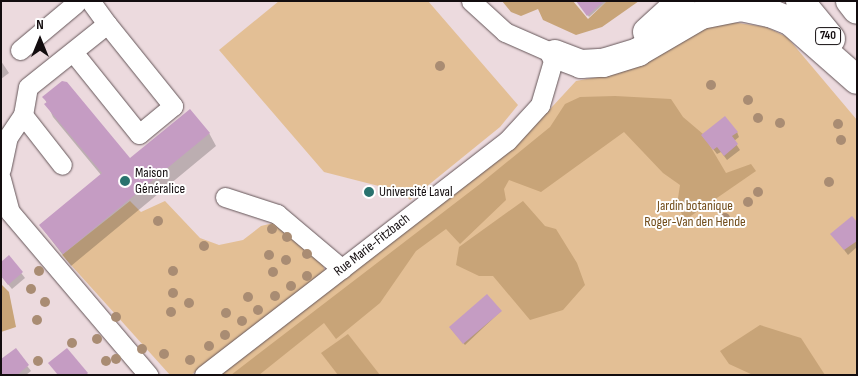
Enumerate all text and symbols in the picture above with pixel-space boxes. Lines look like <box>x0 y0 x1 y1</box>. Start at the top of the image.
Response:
north arrow <box>15 15 65 65</box>
text: N <box>36 16 44 33</box>
road number: 740 <box>814 27 842 46</box>
place label: Maison Généralice <box>135 165 185 198</box>
marker: Maison Généralice <box>119 175 131 187</box>
place label: Université Laval <box>379 184 453 200</box>
marker: Université Laval <box>363 186 375 198</box>
park label: Jardin botanique Roger-Van den Hende <box>644 198 746 230</box>
street label: Rue Marie-Fitzbach <box>331 210 413 280</box>

